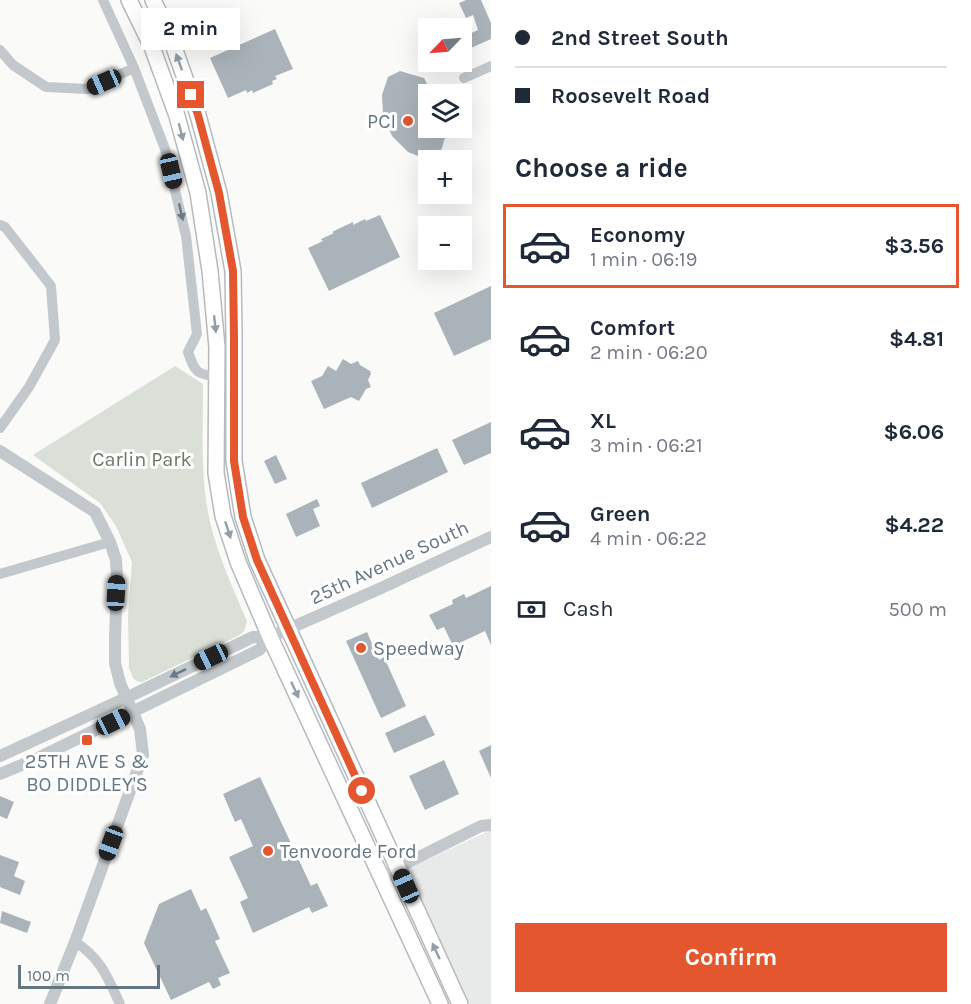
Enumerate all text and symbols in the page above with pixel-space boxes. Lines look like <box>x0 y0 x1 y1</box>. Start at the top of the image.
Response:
callout: 2 min <box>142 8 240 50</box>
text: 2 min <box>163 17 218 40</box>
north arrow <box>418 18 472 72</box>
map controls <box>418 18 472 270</box>
text: 2nd Street South <box>551 25 729 51</box>
one-way arrow <box>174 53 183 71</box>
car <box>84 66 124 98</box>
route end <box>177 81 204 108</box>
text: Roosevelt Road <box>551 83 710 109</box>
button: layers <box>418 84 472 138</box>
place label: PCI <box>367 110 396 133</box>
marker: PCI <box>401 114 415 128</box>
one-way arrow <box>177 124 186 142</box>
button: + <box>418 150 472 204</box>
car <box>158 151 184 191</box>
text: Choose a ride <box>515 152 688 184</box>
one-way arrow <box>176 203 186 221</box>
button: − <box>418 216 472 270</box>
icon: car <box>518 219 572 273</box>
text: Economy <box>590 222 685 248</box>
text: $3.56 <box>884 233 944 259</box>
text: 1 min · 06:19 <box>590 248 697 271</box>
icon: car <box>518 312 572 366</box>
one-way arrow <box>210 315 220 334</box>
text: Comfort <box>590 315 675 341</box>
text: $4.81 <box>889 326 944 352</box>
text: 2 min · 06:20 <box>590 341 708 364</box>
icon: car <box>518 405 572 459</box>
text: XL <box>590 408 616 434</box>
text: $6.06 <box>883 419 944 445</box>
text: 3 min · 06:21 <box>590 434 703 457</box>
park label: Carlin Park <box>92 448 192 471</box>
icon: car <box>518 498 572 552</box>
text: Green <box>590 501 651 527</box>
text: $4.22 <box>884 512 944 538</box>
street label: 25th Avenue South <box>306 516 472 609</box>
one-way arrow <box>223 521 233 539</box>
text: 4 min · 06:22 <box>590 527 707 550</box>
car <box>106 575 126 611</box>
icon: cash <box>515 593 548 626</box>
text: Cash <box>563 596 613 622</box>
text: 500 m <box>889 598 947 621</box>
place label: Speedway <box>373 637 464 660</box>
car <box>191 641 231 673</box>
marker: Speedway <box>354 641 368 655</box>
one-way arrow <box>170 669 187 678</box>
one-way arrow <box>290 682 300 700</box>
car <box>93 706 133 738</box>
marker: 25TH AVE S & BO DIDDLEY'S <box>80 733 94 747</box>
place label: 25TH AVE S & BO DIDDLEY'S <box>25 750 149 796</box>
route start <box>348 777 375 804</box>
car <box>96 823 126 863</box>
place label: Tenvoorde Ford <box>280 840 417 863</box>
marker: Tenvoorde Ford <box>261 844 275 858</box>
car <box>390 866 422 906</box>
button: Confirm <box>515 923 947 992</box>
one-way arrow <box>431 941 441 959</box>
scale bar <box>18 962 160 990</box>
text: 100 m <box>27 966 70 985</box>

